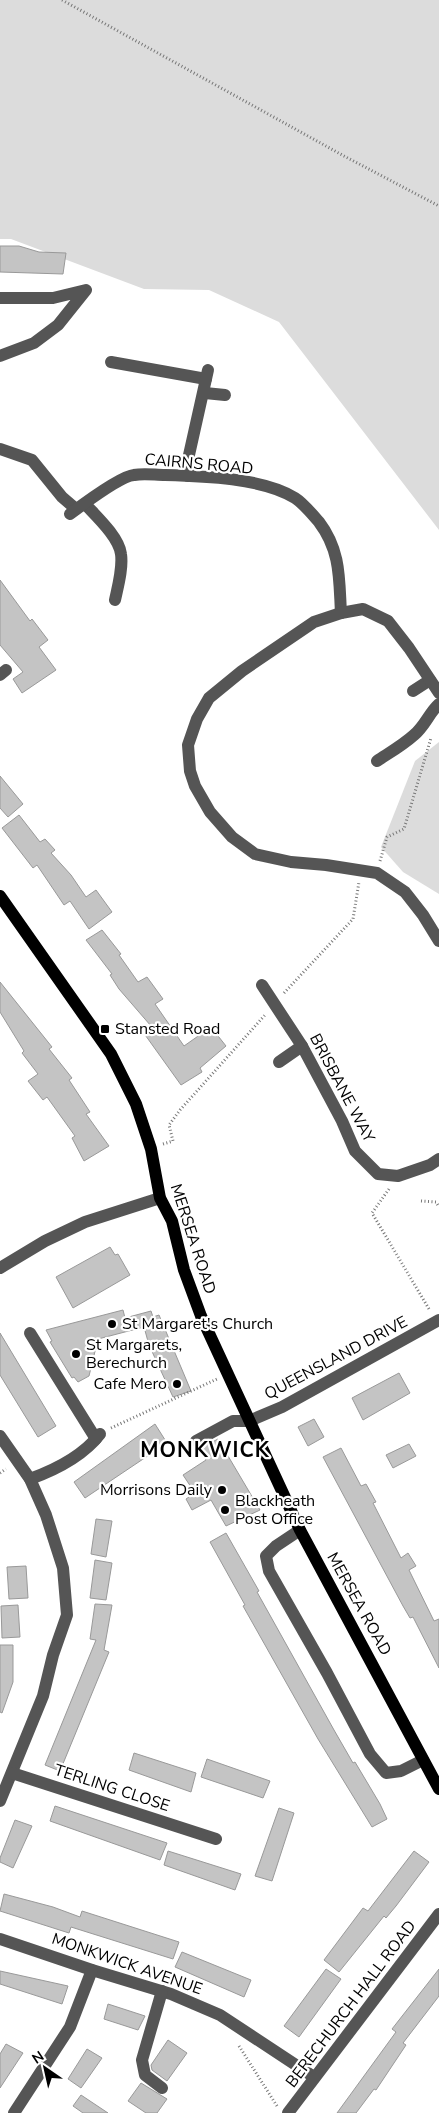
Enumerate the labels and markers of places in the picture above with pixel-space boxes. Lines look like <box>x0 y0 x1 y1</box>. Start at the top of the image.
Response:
place label: Stansted Road <box>115 1018 220 1040</box>
marker: Stansted Road <box>99 1023 111 1035</box>
place label: St Margaret's Church <box>122 1313 273 1335</box>
marker: St Margaret's Church <box>106 1318 118 1330</box>
place label: St Margarets, Berechurch <box>86 1334 182 1374</box>
marker: St Margarets, Berechurch <box>70 1348 82 1360</box>
place label: Cafe Mero <box>94 1373 167 1395</box>
marker: Cafe Mero <box>171 1378 183 1390</box>
place label: Morrisons Daily <box>100 1479 213 1501</box>
marker: Morrisons Daily <box>216 1484 228 1496</box>
place label: Blackheath Post Office <box>235 1490 315 1530</box>
marker: Blackheath Post Office <box>219 1504 231 1516</box>

